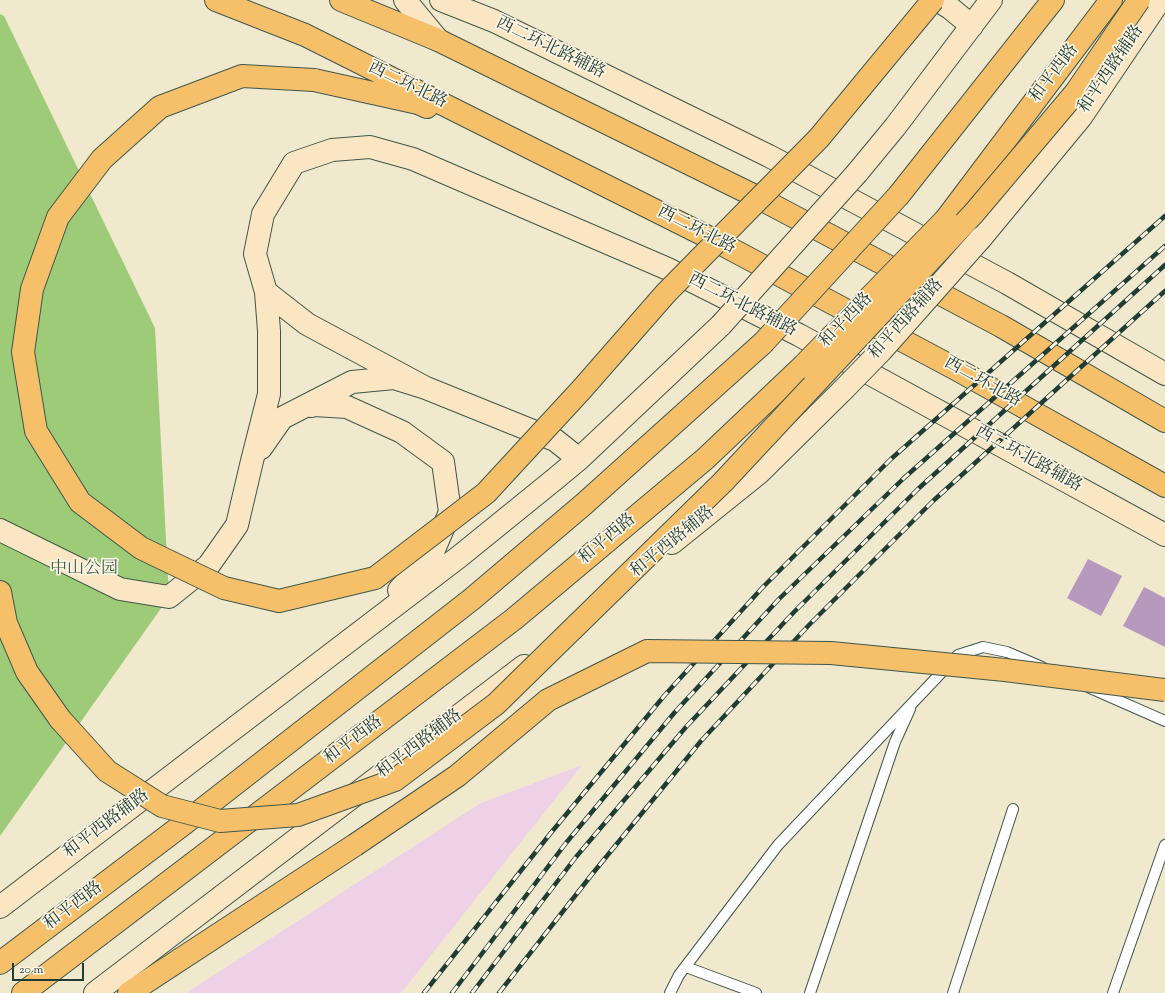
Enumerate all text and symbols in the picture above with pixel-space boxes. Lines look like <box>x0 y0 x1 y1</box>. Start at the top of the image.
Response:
street label: 西二环北路辅路 <box>492 14 608 84</box>
street label: 和平西路辅路 <box>1075 22 1149 118</box>
street label: 和平西路 <box>1026 41 1084 107</box>
street label: 西二环北路 <box>364 58 450 114</box>
street label: 西二环北路 <box>654 203 738 259</box>
street label: 西二环北路辅路 <box>684 270 800 342</box>
street label: 和平西路辅路 <box>865 275 949 365</box>
street label: 和平西路 <box>816 289 878 353</box>
street label: 西二环北路 <box>940 353 1024 413</box>
street label: 西二环北路辅路 <box>971 422 1085 498</box>
street label: 和平西路辅路 <box>627 503 719 583</box>
street label: 和平西路 <box>575 510 641 570</box>
park label: 中山公园 <box>50 560 118 580</box>
street label: 和平西路辅路 <box>373 706 467 784</box>
street label: 和平西路 <box>321 712 387 770</box>
street label: 和平西路辅路 <box>60 786 154 864</box>
street label: 和平西路 <box>41 878 107 936</box>
scale bar <box>14 955 86 981</box>
text: 20 m <box>19 961 43 979</box>

